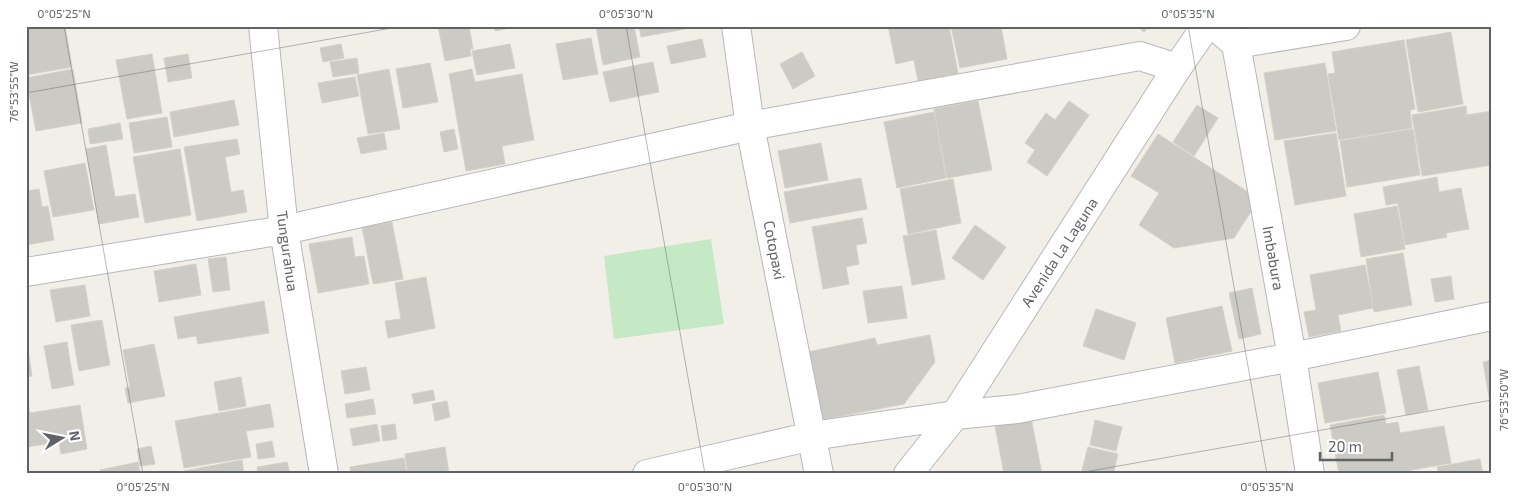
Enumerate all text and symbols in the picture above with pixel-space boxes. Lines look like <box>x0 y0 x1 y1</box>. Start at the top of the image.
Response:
text: 0°05'25"N <box>37 6 91 20</box>
text: 0°05'30"N <box>599 6 653 20</box>
text: 0°05'35"N <box>1161 6 1215 20</box>
text: 76°53'55"W <box>6 61 20 123</box>
street label: Avenida La Laguna <box>1017 194 1101 310</box>
street label: Tungurahua <box>273 209 303 293</box>
street label: Cotopaxi <box>760 219 790 281</box>
street label: Imbabura <box>1259 224 1289 292</box>
text: 76°53'50"W <box>1496 369 1510 431</box>
north arrow <box>38 412 88 462</box>
text: N <box>66 429 85 442</box>
scale bar <box>1320 430 1393 462</box>
text: 20 m <box>1328 437 1362 455</box>
text: 0°05'25"N <box>116 479 170 493</box>
text: 0°05'30"N <box>678 479 732 493</box>
text: 0°05'35"N <box>1240 479 1294 493</box>

